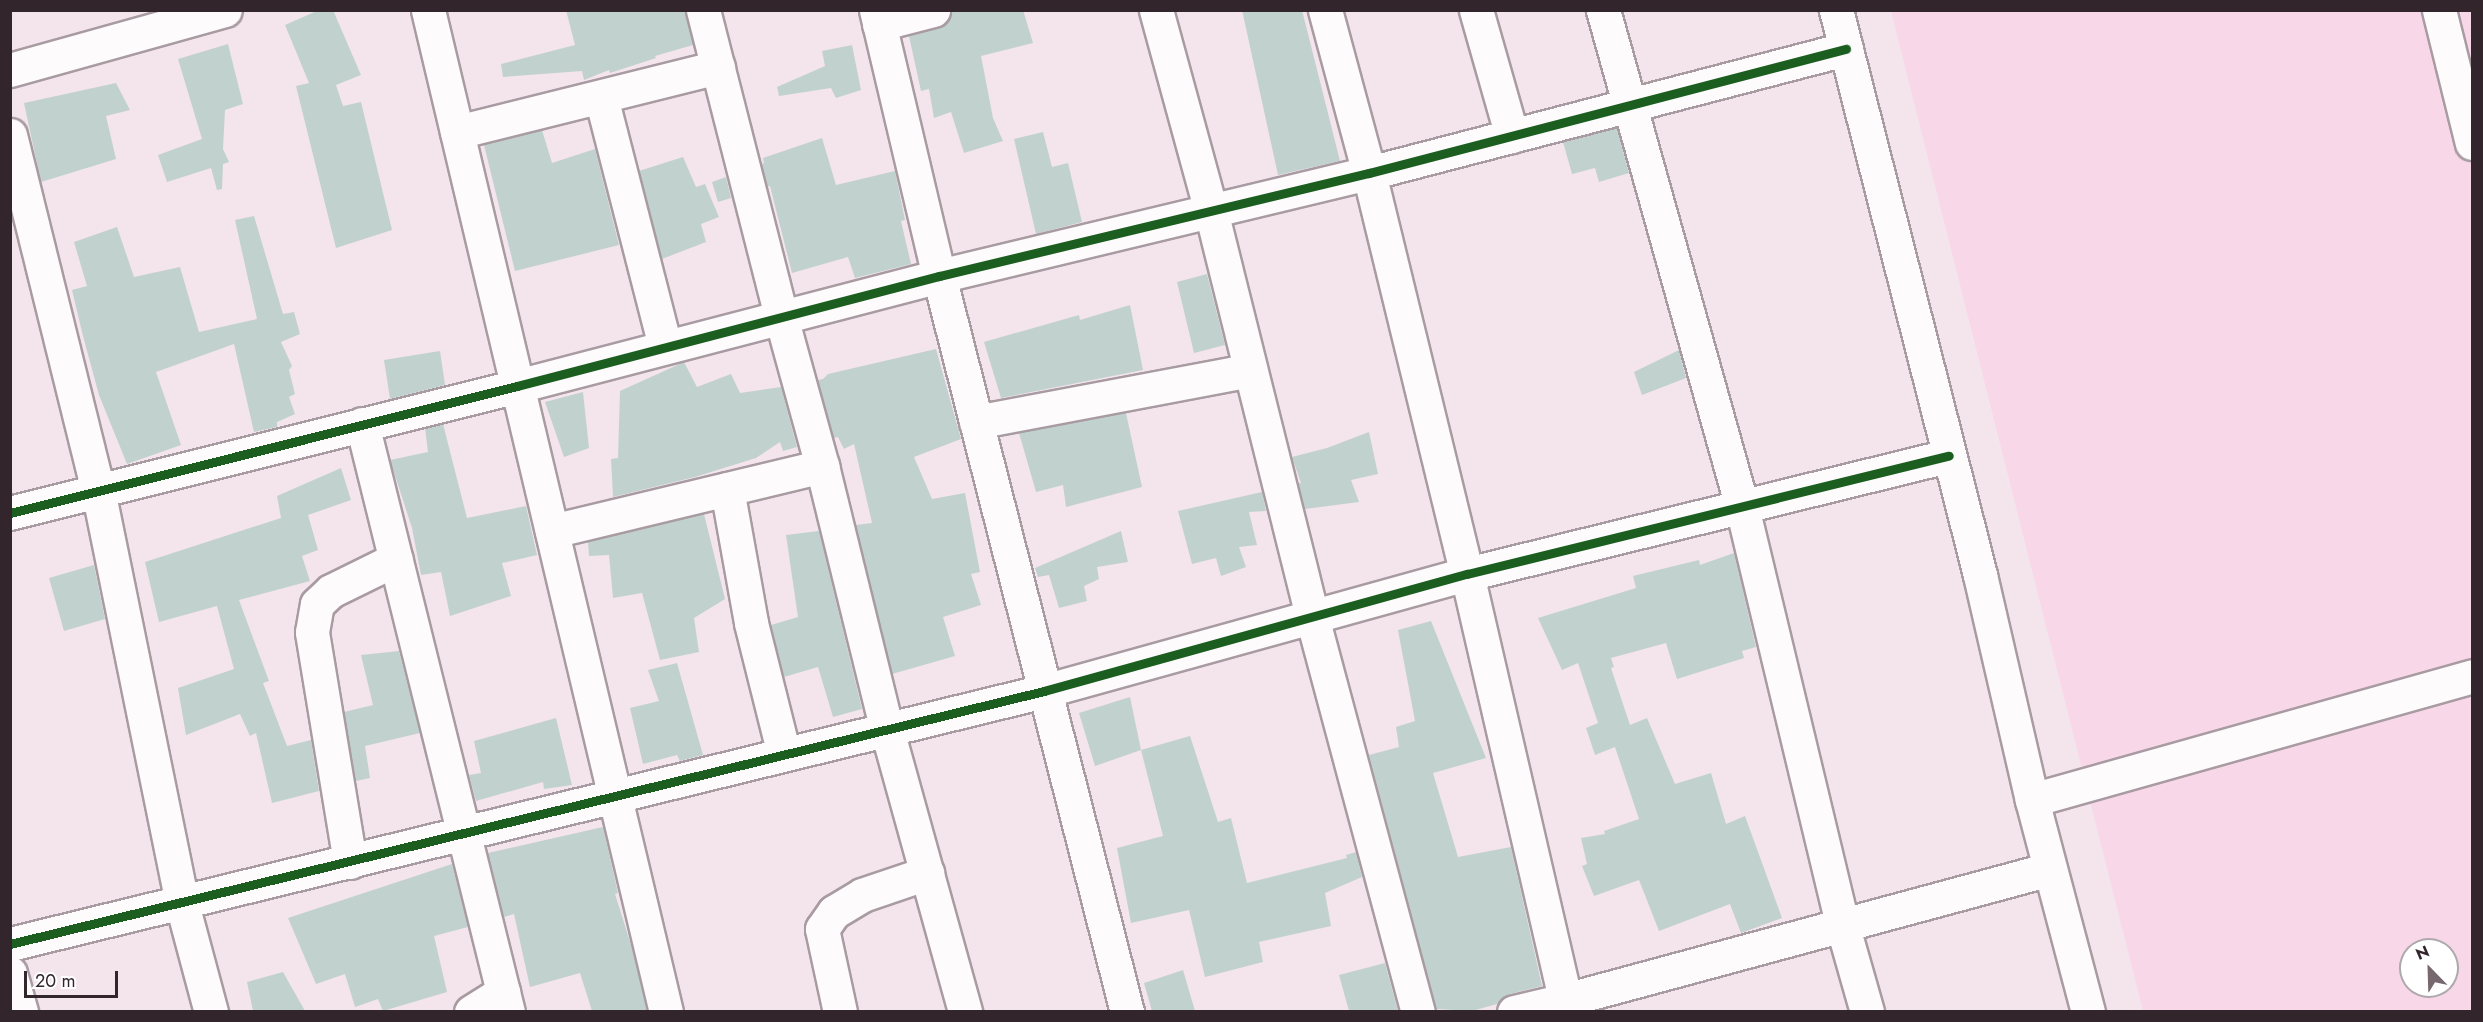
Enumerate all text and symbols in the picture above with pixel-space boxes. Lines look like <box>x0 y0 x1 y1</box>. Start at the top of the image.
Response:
north arrow <box>2399 938 2459 998</box>
text: N <box>2412 940 2433 966</box>
scale bar <box>27 959 122 997</box>
text: 20 m <box>35 968 75 994</box>

